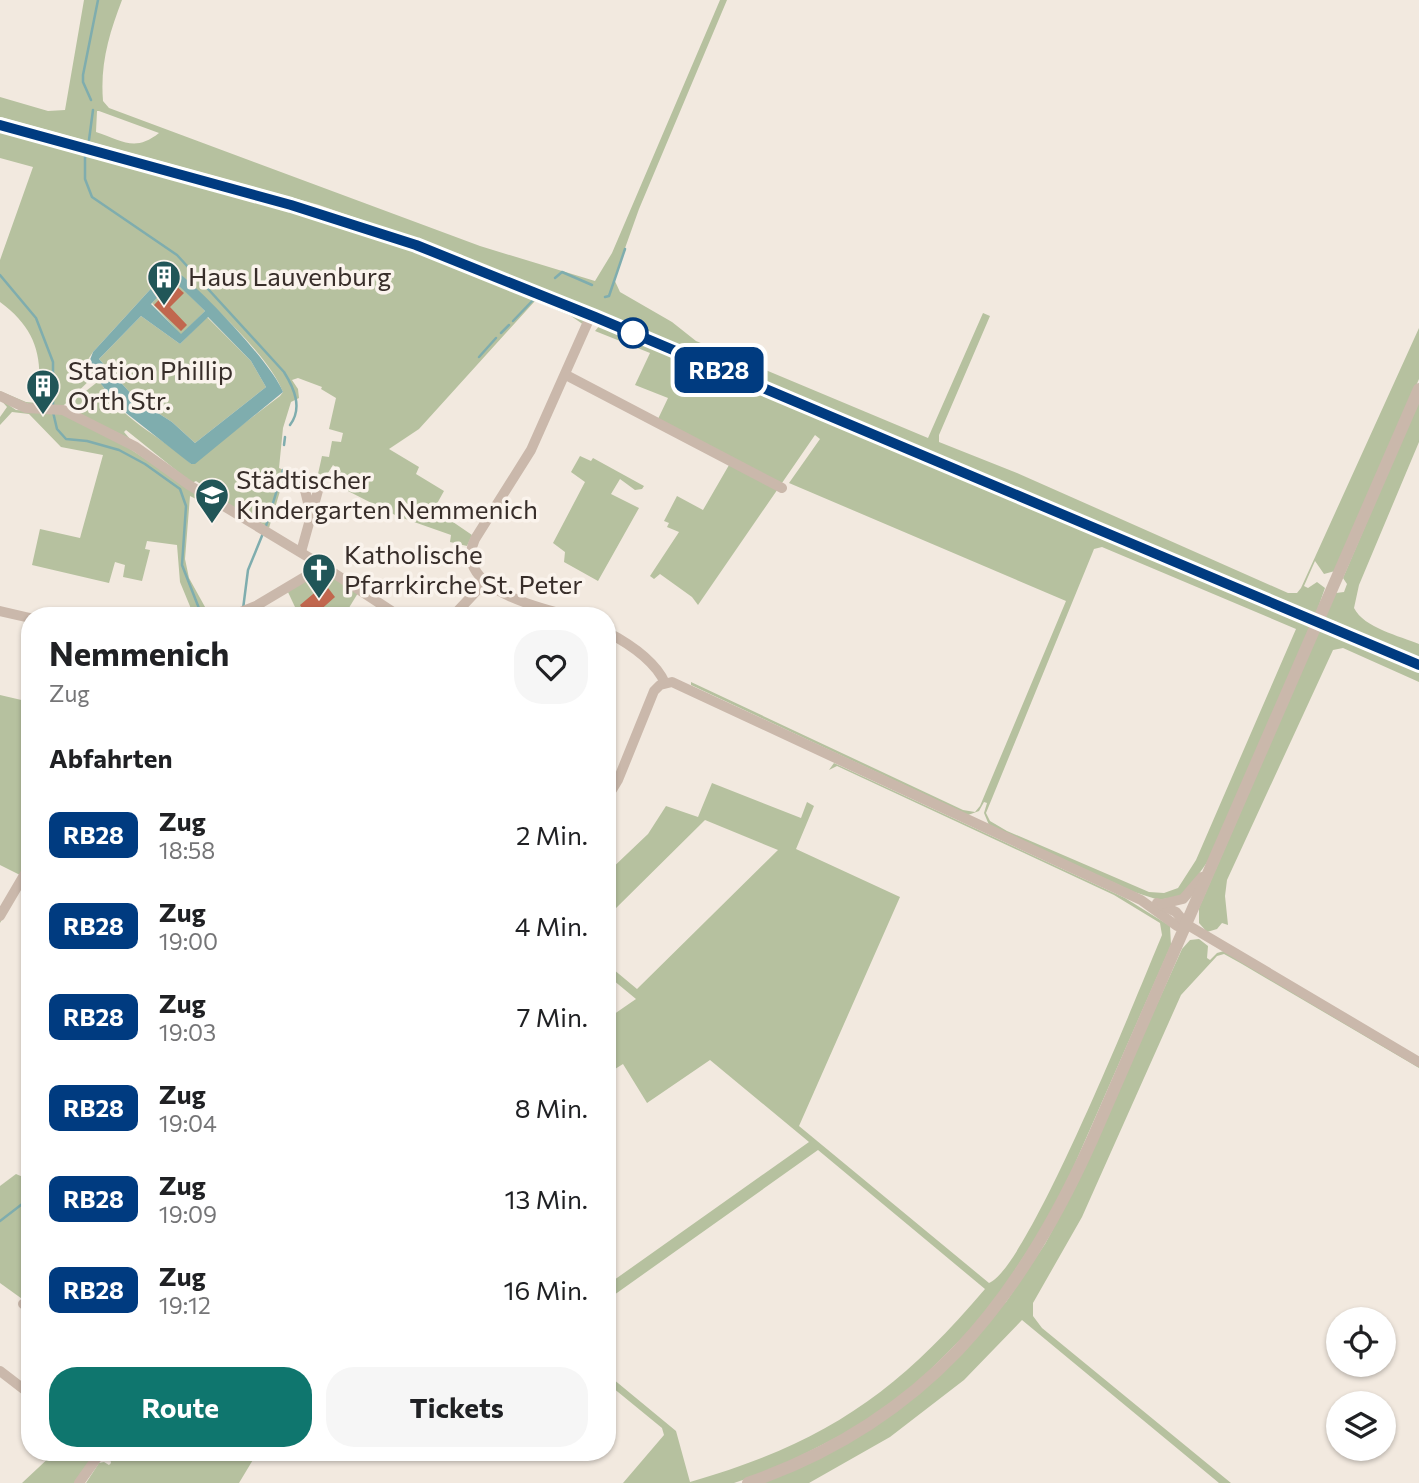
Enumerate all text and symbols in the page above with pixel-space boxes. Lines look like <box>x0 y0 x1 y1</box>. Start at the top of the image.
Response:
building icon: Haus Lauvenburg <box>145 258 183 307</box>
place label: Haus Lauvenburg <box>188 260 391 291</box>
unlabelled marker <box>618 318 648 348</box>
line badge: RB28 <box>670 347 768 393</box>
place label: Station Phillip Orth Str. <box>68 354 233 415</box>
text: RB28 <box>689 355 749 384</box>
building icon: Station Phillip Orth Str. <box>24 367 62 416</box>
place label: Städtischer Kindergarten Nemmenich <box>236 463 538 524</box>
school or university icon: Städtischer Kindergarten Nemmenich <box>193 476 231 525</box>
place label: Katholische Pfarrkirche St. Peter <box>344 538 583 599</box>
church icon: Katholische Pfarrkirche St. Peter <box>300 551 338 600</box>
button: heart <box>514 630 588 704</box>
text: Nemmenich <box>49 632 229 673</box>
text: Zug <box>49 679 90 707</box>
text: Abfahrten <box>49 742 172 773</box>
text: Zug <box>159 805 206 836</box>
text: 2 Min. <box>516 819 588 850</box>
text: RB28 <box>63 820 124 849</box>
text: 18:58 <box>159 836 215 864</box>
text: Zug <box>159 896 206 927</box>
text: 4 Min. <box>515 910 588 941</box>
text: RB28 <box>63 911 124 940</box>
text: 19:00 <box>159 927 218 955</box>
text: Zug <box>159 987 206 1018</box>
text: 7 Min. <box>517 1001 588 1032</box>
text: RB28 <box>63 1002 124 1031</box>
text: 19:03 <box>159 1018 216 1046</box>
text: Zug <box>159 1078 206 1109</box>
text: 8 Min. <box>515 1092 588 1123</box>
text: RB28 <box>63 1093 124 1122</box>
text: 19:04 <box>159 1109 217 1137</box>
text: Zug <box>159 1169 206 1200</box>
text: 13 Min. <box>504 1183 588 1214</box>
text: RB28 <box>63 1184 124 1213</box>
text: 19:09 <box>159 1200 217 1228</box>
text: Zug <box>159 1260 206 1291</box>
text: 16 Min. <box>504 1274 588 1305</box>
text: RB28 <box>63 1275 124 1304</box>
text: 19:12 <box>159 1291 211 1319</box>
map controls <box>1326 1307 1396 1461</box>
button: locate <box>1326 1307 1396 1377</box>
button: Route <box>49 1367 312 1447</box>
button: Tickets <box>326 1367 588 1447</box>
button: layers <box>1326 1391 1396 1461</box>

